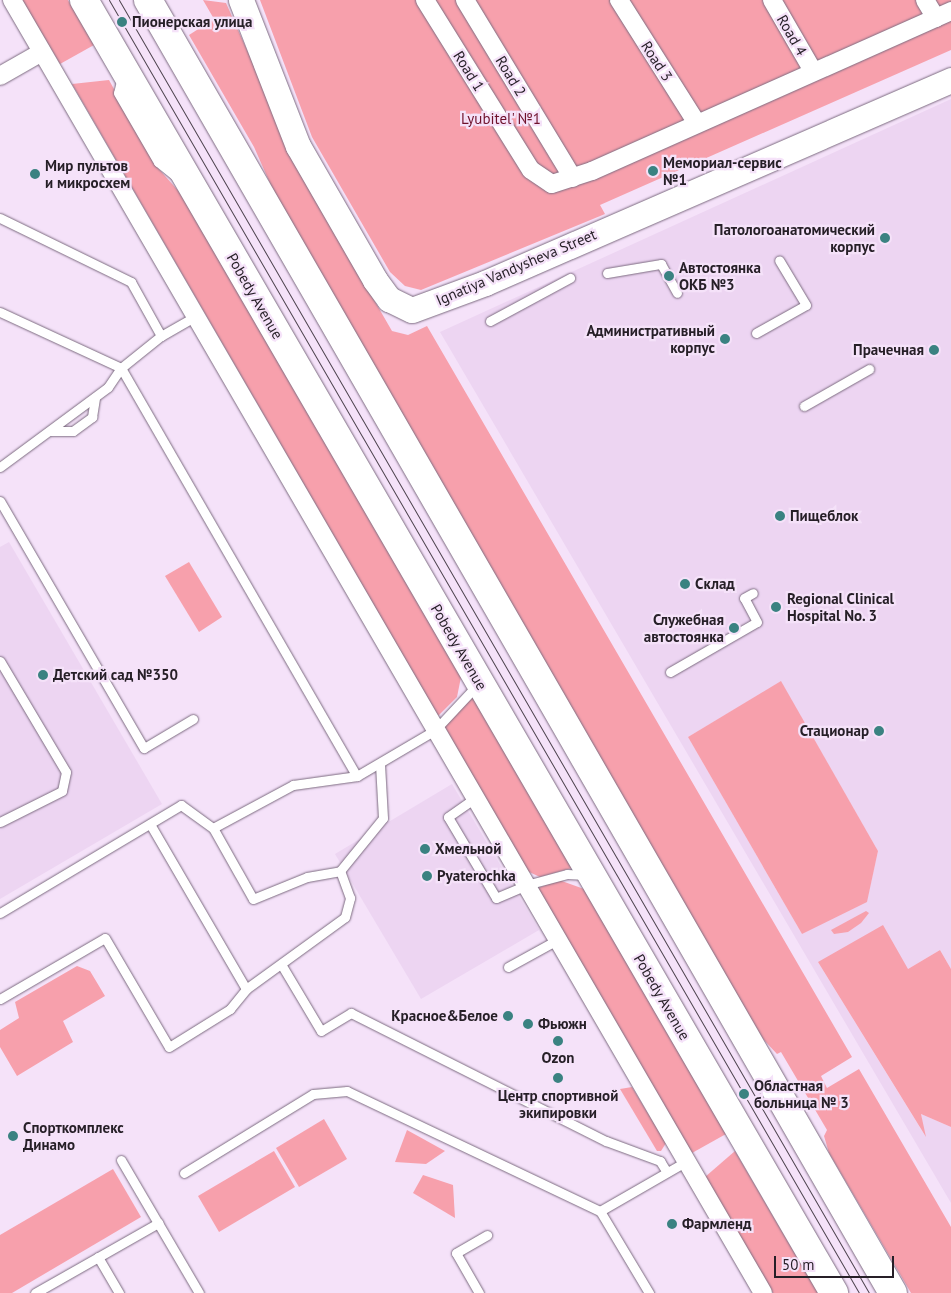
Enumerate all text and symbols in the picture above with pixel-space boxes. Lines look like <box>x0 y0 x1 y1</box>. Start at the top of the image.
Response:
street label: Road 4 <box>773 11 811 59</box>
place label: Пионерская улица <box>132 13 253 31</box>
marker: Пионерская улица <box>116 16 128 28</box>
street label: Road 3 <box>637 38 677 84</box>
street label: Road 1 <box>450 48 488 94</box>
street label: Road 2 <box>492 53 530 99</box>
park label: Lyubitel' №1 <box>460 110 542 128</box>
place label: Мемориал-сервис №1 <box>663 153 782 188</box>
place label: Мир пультов и микросхем <box>45 156 130 191</box>
marker: Мемориал-сервис №1 <box>647 165 659 177</box>
marker: Мир пультов и микросхем <box>29 168 41 180</box>
place label: Патологоанатомический корпус <box>714 220 875 255</box>
street label: Ignatiya Vandysheva Street <box>433 225 599 309</box>
marker: Патологоанатомический корпус <box>879 232 891 244</box>
street label: Pobedy Avenue <box>223 249 287 343</box>
place label: Автостоянка ОКБ №3 <box>679 258 761 293</box>
marker: Автостоянка ОКБ №3 <box>663 270 675 282</box>
place label: Административный корпус <box>586 321 715 356</box>
marker: Административный корпус <box>719 333 731 345</box>
place label: Прачечная <box>853 341 924 359</box>
marker: Прачечная <box>928 344 940 356</box>
place label: Пищеблок <box>790 507 858 525</box>
marker: Пищеблок <box>774 510 786 522</box>
place label: Склад <box>695 575 735 593</box>
marker: Склад <box>679 578 691 590</box>
place label: Regional Clinical Hospital No. 3 <box>787 589 894 624</box>
street label: Pobedy Avenue <box>427 600 491 694</box>
marker: Regional Clinical Hospital No. 3 <box>769 600 783 614</box>
place label: Служебная автостоянка <box>644 610 724 645</box>
marker: Служебная автостоянка <box>728 622 740 634</box>
place label: Детский сад №350 <box>53 666 178 684</box>
marker: Детский сад №350 <box>37 669 49 681</box>
place label: Стационар <box>800 722 869 740</box>
marker: Стационар <box>873 725 885 737</box>
place label: Хмельной <box>435 840 501 858</box>
marker: Хмельной <box>419 843 431 855</box>
place label: Pyaterochka <box>437 867 516 885</box>
marker: Pyaterochka <box>421 870 433 882</box>
street label: Pobedy Avenue <box>630 950 694 1044</box>
place label: Красное&Белое <box>391 1007 498 1025</box>
marker: Красное&Белое <box>502 1010 514 1022</box>
place label: Фьюжн <box>538 1015 587 1033</box>
marker: Фьюжн <box>522 1018 534 1030</box>
marker: Ozon <box>552 1035 564 1047</box>
place label: Ozon <box>542 1049 574 1067</box>
marker: Центр спортивной экипировки <box>552 1072 564 1084</box>
place label: Областная больница № 3 <box>754 1076 849 1111</box>
place label: Центр спортивной экипировки <box>498 1086 618 1121</box>
marker: Областная больница № 3 <box>738 1088 750 1100</box>
place label: Спорткомплекс Динамо <box>23 1118 124 1153</box>
marker: Спорткомплекс Динамо <box>7 1130 19 1142</box>
place label: Фармленд <box>682 1215 751 1233</box>
marker: Фармленд <box>666 1218 678 1230</box>
scale bar <box>776 1246 896 1278</box>
text: 50 m <box>782 1255 815 1274</box>

